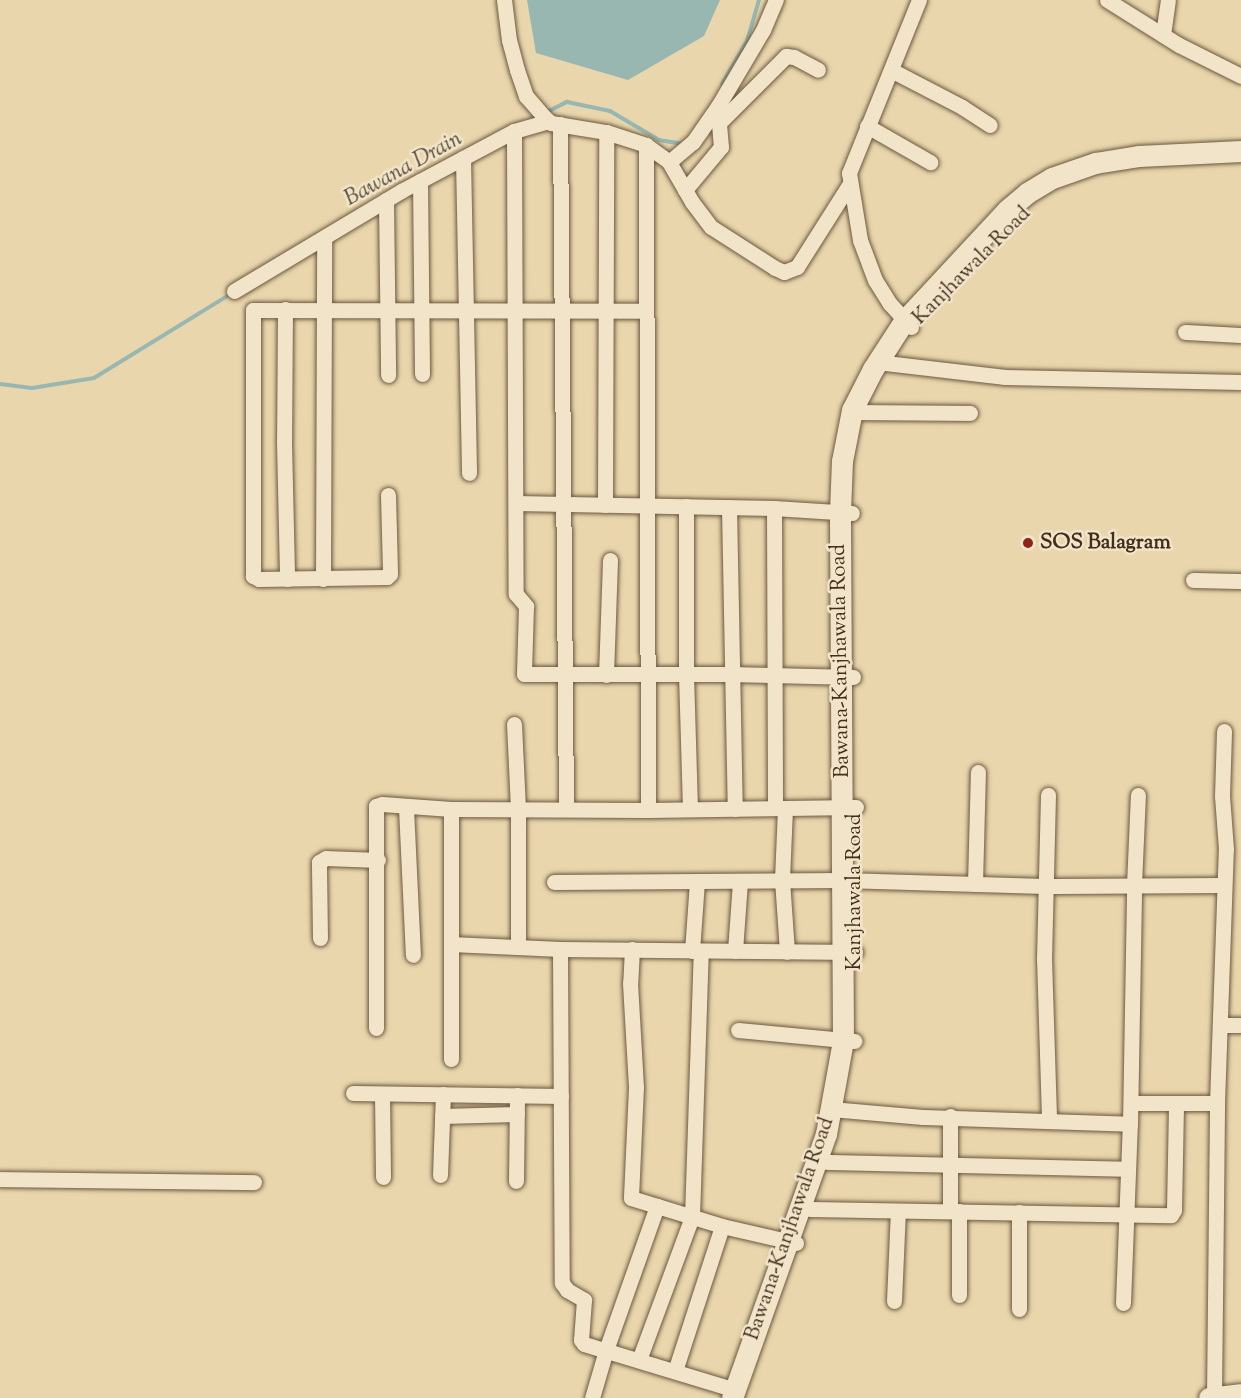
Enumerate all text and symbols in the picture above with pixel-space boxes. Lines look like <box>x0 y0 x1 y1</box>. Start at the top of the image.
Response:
water label: Bawana Drain <box>341 127 467 213</box>
street label: Kanjhawala Road <box>908 202 1036 330</box>
place label: SOS Balagram <box>1040 530 1171 556</box>
marker: SOS Balagram <box>1021 536 1035 550</box>
street label: Bawana-Kanjhawala Road <box>826 544 856 778</box>
street label: Kanjhawala Road <box>842 813 868 971</box>
street label: Bawana-Kanjhawala Road <box>740 1114 840 1344</box>

